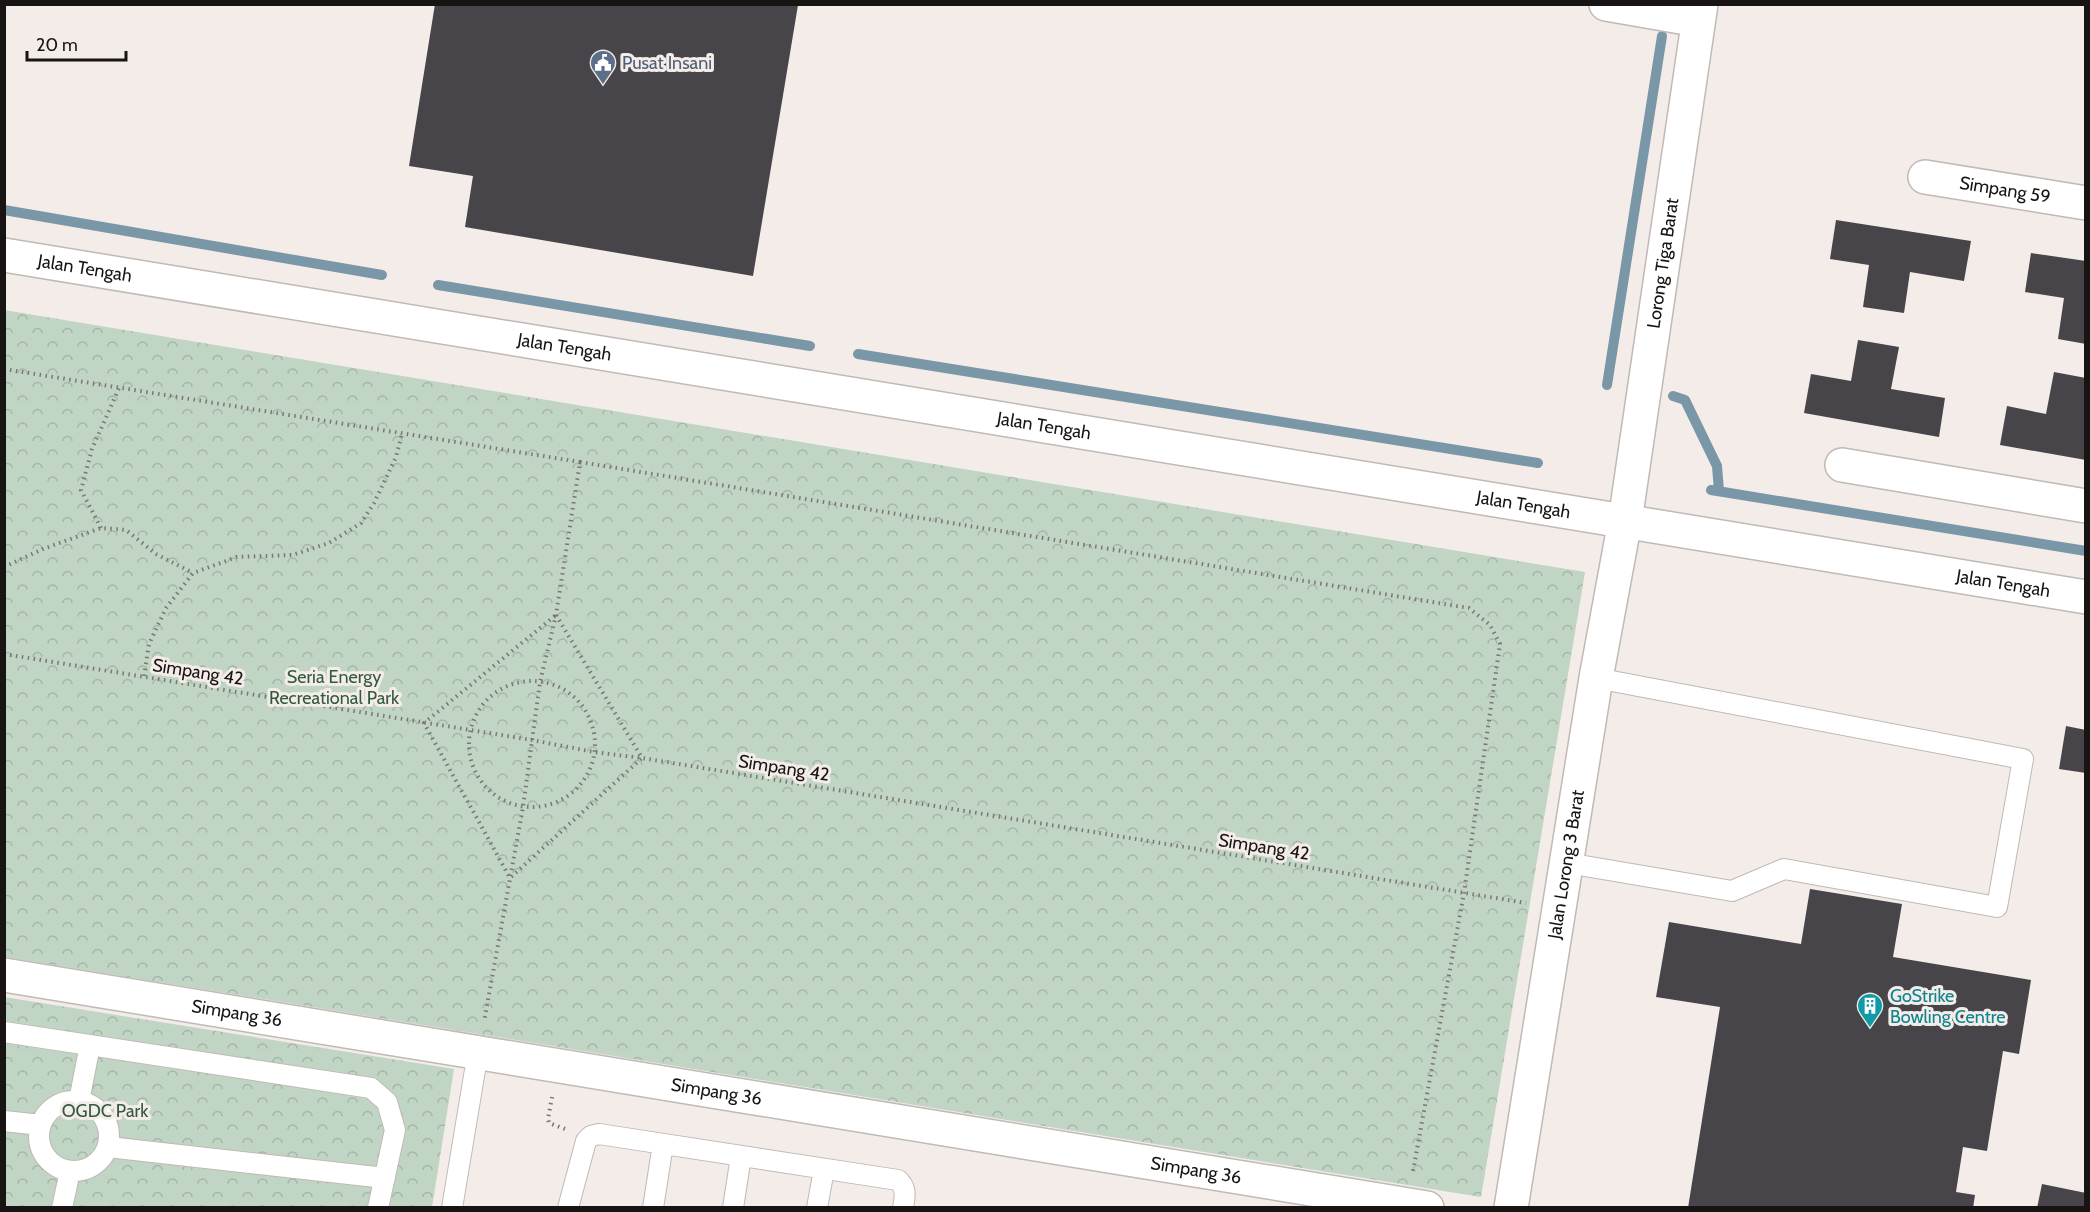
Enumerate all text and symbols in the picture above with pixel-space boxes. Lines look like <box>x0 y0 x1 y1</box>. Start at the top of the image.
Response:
scale bar <box>27 24 126 62</box>
text: 20 m <box>36 34 78 56</box>
public building icon: Pusat Insani <box>588 48 618 86</box>
place label: Pusat Insani <box>622 52 712 74</box>
street label: Simpang 59 <box>1958 172 2052 208</box>
street label: Lorong Tiga Barat <box>1642 196 1683 330</box>
street label: Jalan Tengah <box>35 250 134 287</box>
street label: Jalan Tengah <box>515 328 613 366</box>
street label: Jalan Tengah <box>994 407 1093 444</box>
street label: Jalan Tengah <box>1474 486 1572 523</box>
street label: Jalan Tengah <box>1954 565 2052 602</box>
street label: Simpang 42 <box>151 654 245 690</box>
park label: Seria Energy Recreational Park <box>269 666 400 709</box>
street label: Simpang 42 <box>737 750 831 786</box>
street label: Jalan Lorong 3 Barat <box>1543 788 1589 941</box>
street label: Simpang 42 <box>1217 829 1311 865</box>
place label: GoStrike Bowling Centre <box>1890 985 2005 1028</box>
building icon: GoStrike Bowling Centre <box>1855 991 1885 1029</box>
street label: Simpang 36 <box>190 995 284 1031</box>
street label: Simpang 36 <box>669 1073 764 1110</box>
park label: OGDC Park <box>62 1100 149 1122</box>
street label: Simpang 36 <box>1149 1152 1243 1188</box>

